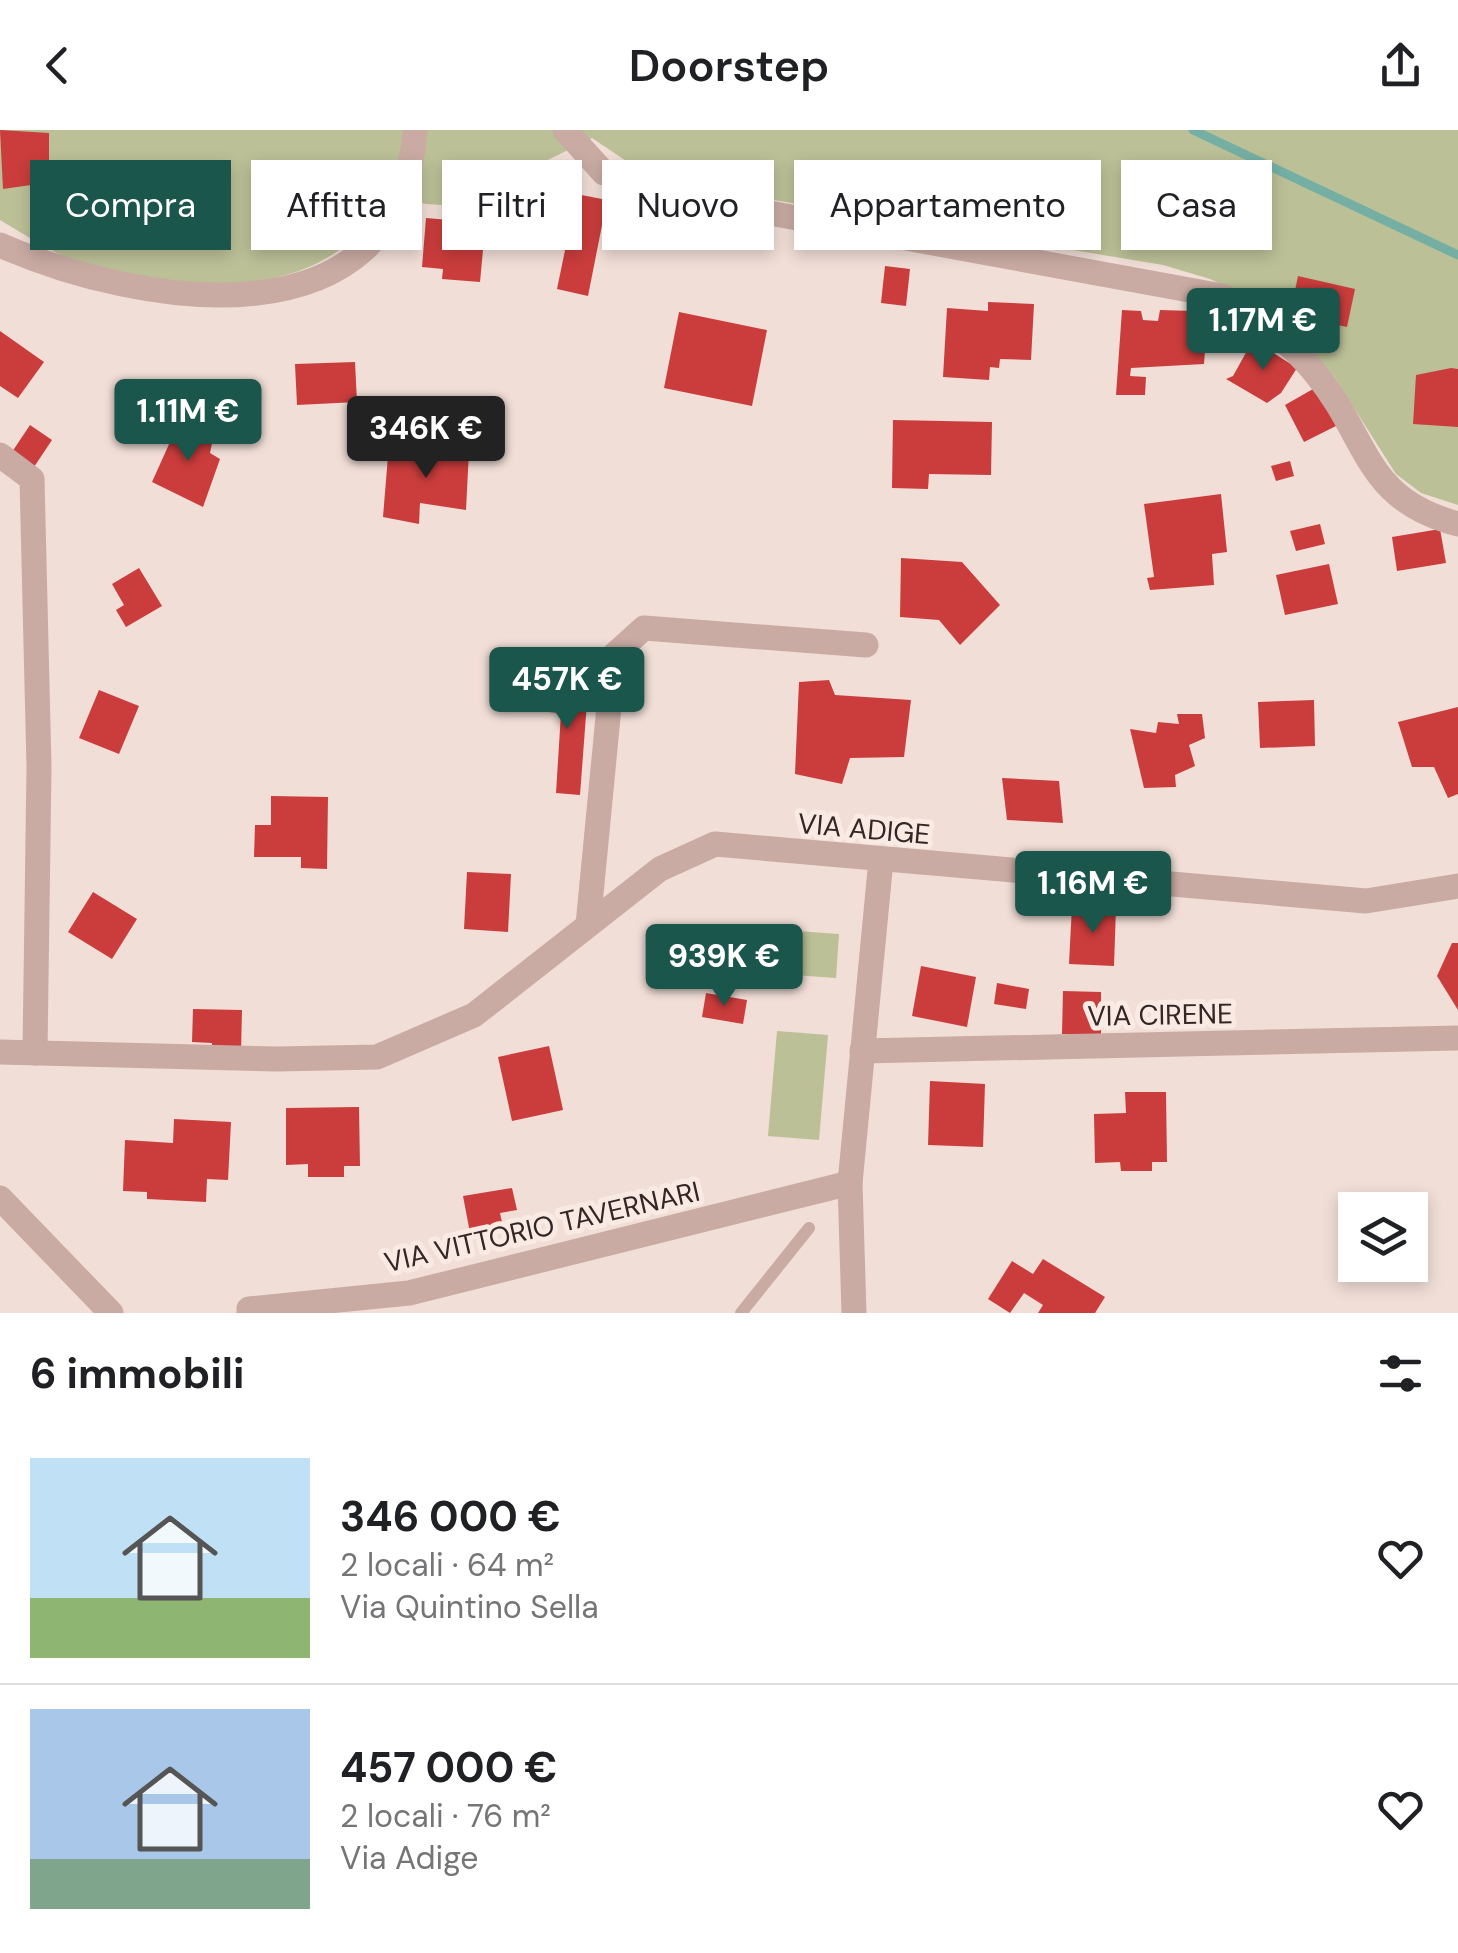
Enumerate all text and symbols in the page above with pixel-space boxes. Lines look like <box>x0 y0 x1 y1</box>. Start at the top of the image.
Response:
text: Doorstep <box>629 36 829 95</box>
icon: back <box>30 38 85 93</box>
icon: share <box>1373 38 1428 93</box>
chip: Compra <box>30 160 231 250</box>
chip: Affitta <box>251 160 422 250</box>
chip: Filtri <box>442 160 582 250</box>
chip: Nuovo <box>602 160 774 250</box>
chip: Appartamento <box>794 160 1101 250</box>
chip: Casa <box>1121 160 1272 250</box>
pin: 1.17M € <box>1171 288 1355 373</box>
text: 1.17M € <box>1209 299 1317 341</box>
pin: 1.11M € <box>96 379 280 464</box>
text: 1.11M € <box>136 390 240 432</box>
pin: 346K € <box>345 396 507 481</box>
text: 346K € <box>369 407 483 449</box>
pin: 457K € <box>486 647 648 732</box>
text: 457K € <box>511 658 623 700</box>
street label: VIA ADIGE <box>796 805 932 853</box>
pin: 1.16M € <box>1001 851 1185 936</box>
text: 1.16M € <box>1037 862 1149 904</box>
pin: 939K € <box>643 924 805 1009</box>
text: 939K € <box>668 935 780 977</box>
street label: VIA CIRENE <box>1087 995 1233 1035</box>
street label: VIA VITTORIO TAVERNARI <box>381 1173 703 1281</box>
map controls <box>1338 1192 1428 1282</box>
button: layers <box>1338 1192 1428 1282</box>
text: 6 immobili <box>30 1346 244 1401</box>
icon: filters <box>1373 1346 1428 1401</box>
text: 346 000 € <box>340 1489 561 1544</box>
icon: home <box>110 1498 230 1618</box>
icon: heart <box>1373 1531 1428 1586</box>
text: 2 locali · 64 m² <box>340 1544 554 1586</box>
text: Via Quintino Sella <box>340 1586 599 1628</box>
text: 457 000 € <box>340 1740 557 1795</box>
icon: home <box>110 1749 230 1869</box>
icon: heart <box>1373 1782 1428 1837</box>
text: 2 locali · 76 m² <box>340 1795 551 1837</box>
text: Via Adige <box>340 1837 479 1879</box>

